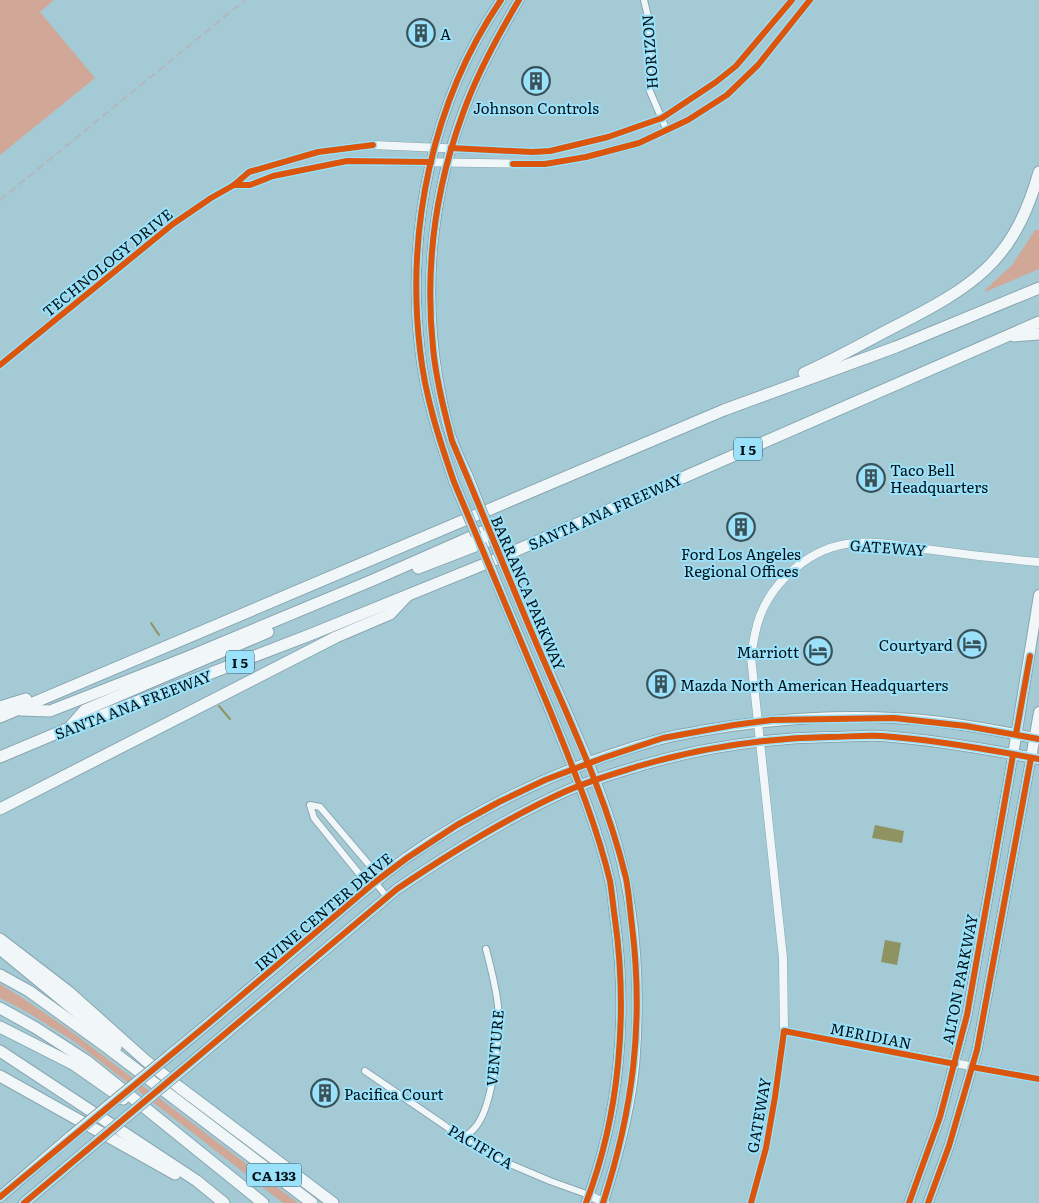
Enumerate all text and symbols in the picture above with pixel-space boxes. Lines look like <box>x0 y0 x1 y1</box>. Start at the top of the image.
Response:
street label: HORIZON <box>635 14 663 90</box>
building icon: A <box>406 18 436 48</box>
place label: A <box>440 22 451 45</box>
building icon: Johnson Controls <box>521 66 551 96</box>
place label: Johnson Controls <box>473 96 599 119</box>
street label: TECHNOLOGY DRIVE <box>37 202 177 322</box>
road number: I 5 <box>734 438 762 460</box>
place label: Taco Bell Headquarters <box>890 458 988 498</box>
building icon: Taco Bell Headquarters <box>856 463 886 493</box>
street label: SANTA ANA FREEWAY <box>524 466 686 555</box>
street label: BARRANCA PARKWAY <box>486 512 572 674</box>
building icon: Ford Los Angeles Regional Offices <box>726 512 756 542</box>
street label: GATEWAY <box>849 533 927 561</box>
place label: Ford Los Angeles Regional Offices <box>681 542 801 582</box>
hotel icon: Courtyard <box>957 629 987 659</box>
place label: Courtyard <box>879 633 953 656</box>
hotel icon: Marriott <box>803 636 833 666</box>
place label: Marriott <box>736 640 799 663</box>
road number: I 5 <box>226 650 254 674</box>
street label: SANTA ANA FREEWAY <box>51 663 215 745</box>
building icon: Mazda North American Headquarters <box>646 669 676 699</box>
place label: Mazda North American Headquarters <box>680 673 948 696</box>
street label: IRVINE CENTER DRIVE <box>249 846 397 976</box>
street label: ALTON PARKWAY <box>935 911 983 1046</box>
street label: VENTURE <box>479 1009 509 1087</box>
street label: MERIDIAN <box>828 1016 914 1054</box>
street label: GATEWAY <box>740 1075 776 1155</box>
building icon: Pacifica Court <box>310 1078 340 1108</box>
place label: Pacifica Court <box>344 1082 444 1105</box>
street label: PACIFICA <box>444 1118 518 1174</box>
road number: CA 133 <box>246 1164 302 1186</box>

